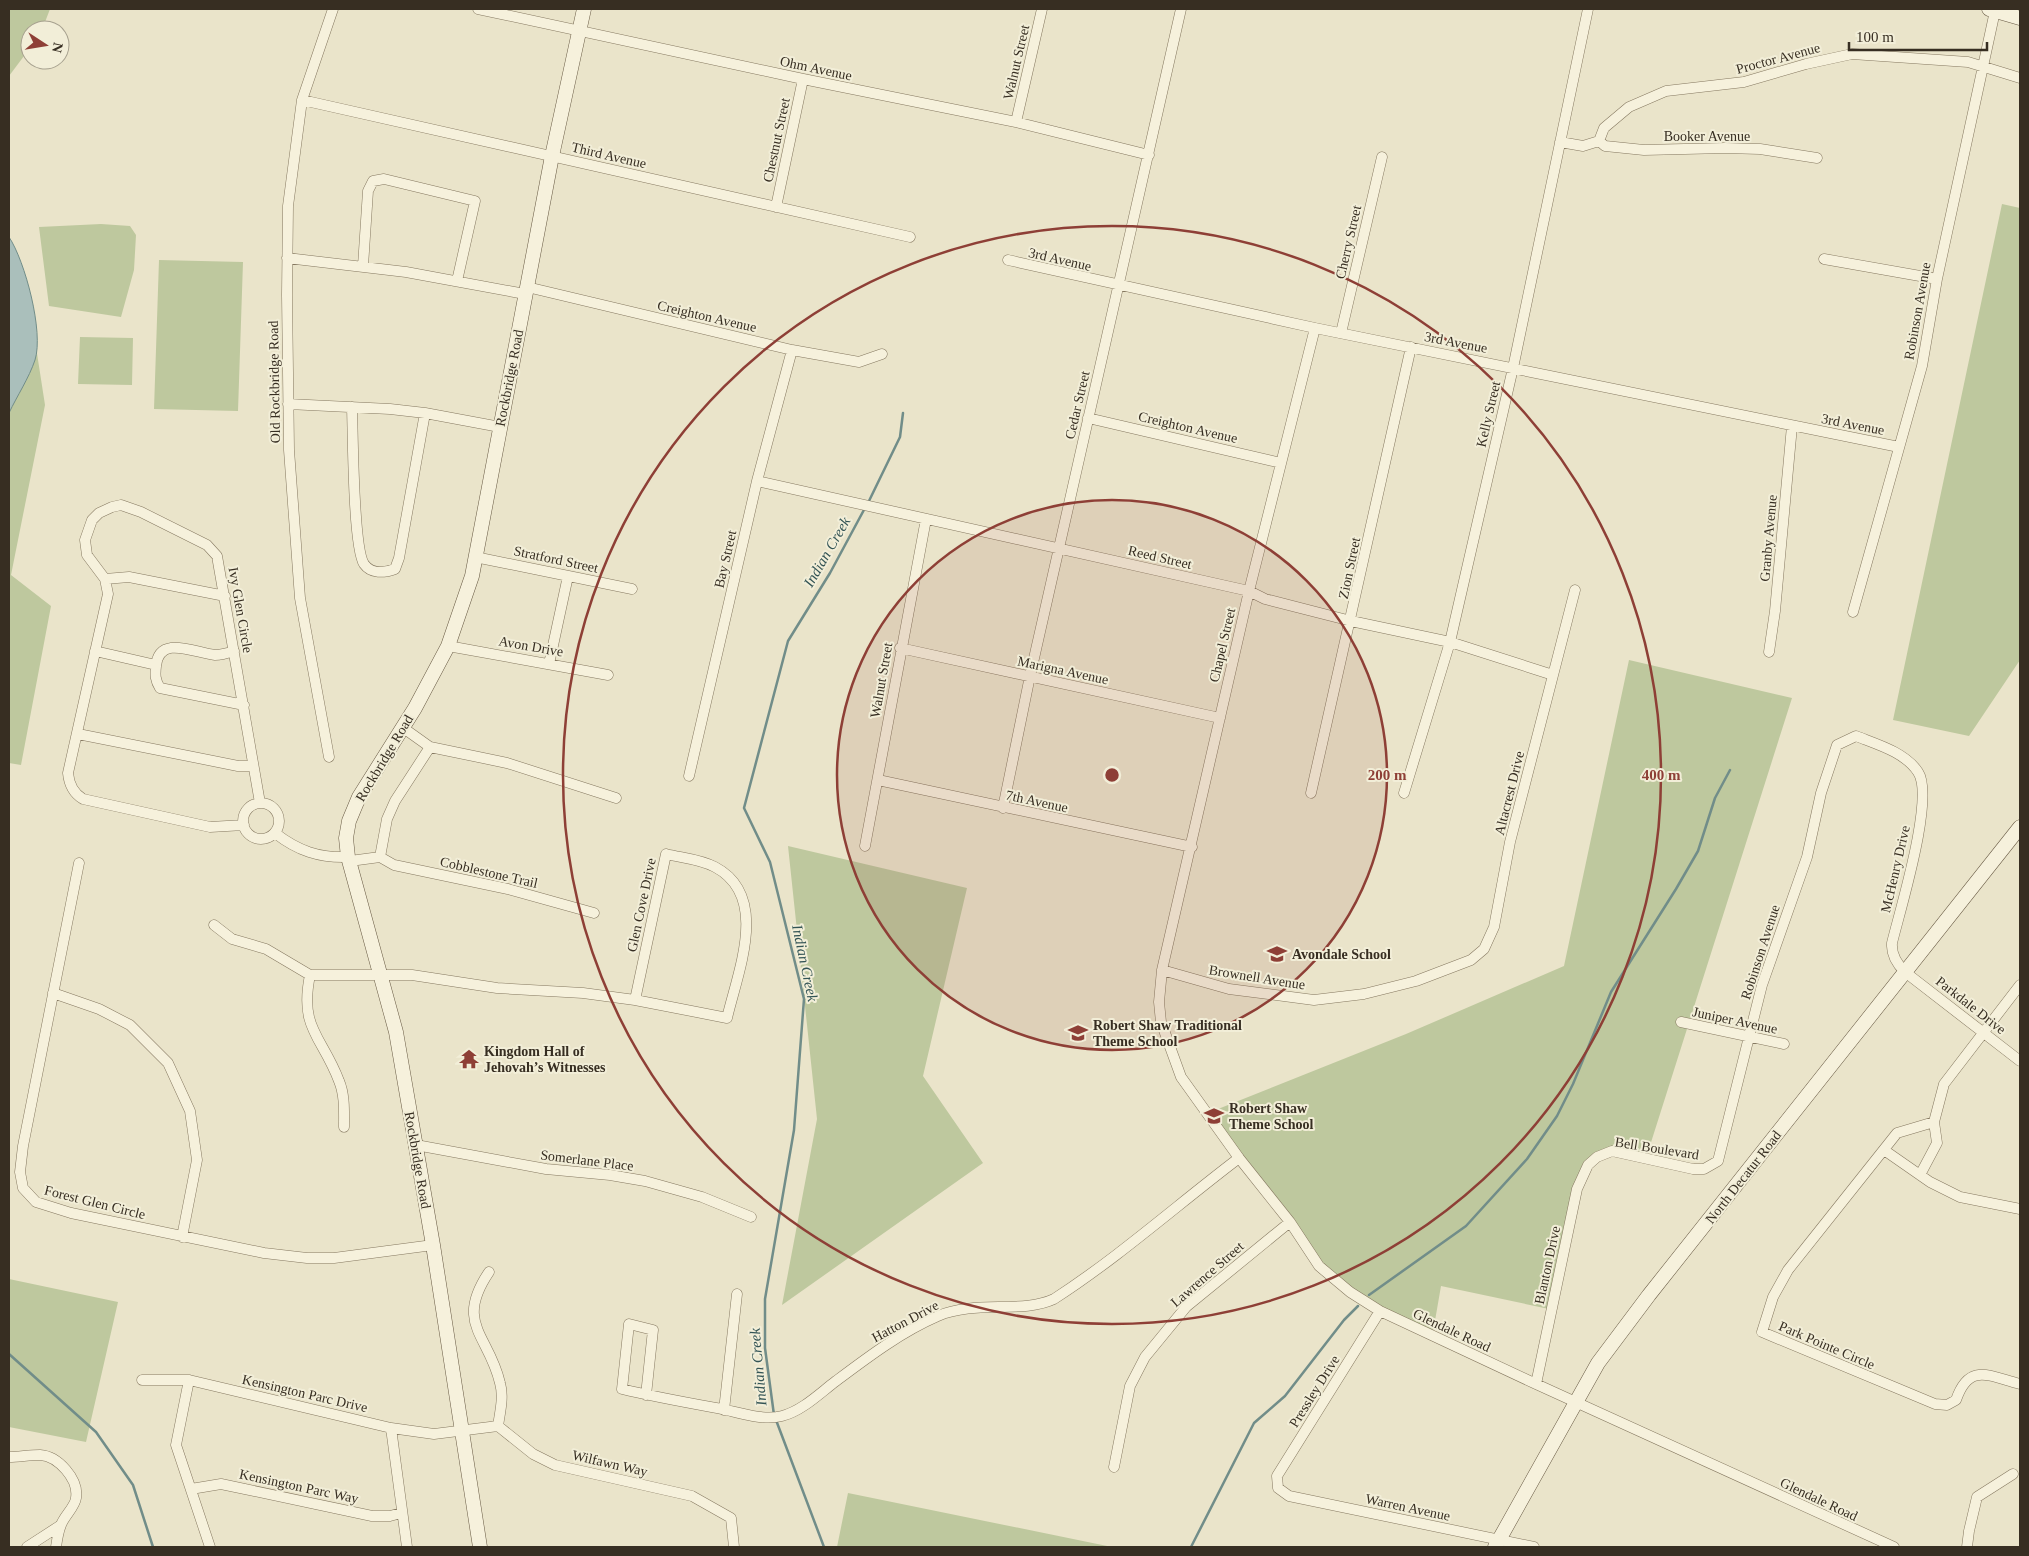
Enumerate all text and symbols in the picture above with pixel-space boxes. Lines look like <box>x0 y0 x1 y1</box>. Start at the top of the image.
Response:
north arrow <box>20 20 70 70</box>
scale bar <box>1849 20 1986 52</box>
street label: Walnut Street <box>1001 23 1032 101</box>
text: 100 m <box>1856 29 1894 45</box>
street label: Proctor Avenue <box>1734 40 1822 77</box>
text: N <box>49 41 66 54</box>
street label: Ohm Avenue <box>779 54 853 83</box>
street label: Chestnut Street <box>760 96 793 184</box>
street label: Booker Avenue <box>1664 129 1750 144</box>
street label: Third Avenue <box>570 140 648 171</box>
street label: Cherry Street <box>1333 204 1364 280</box>
street label: 3rd Avenue <box>1027 245 1093 274</box>
street label: Robinson Avenue <box>1902 261 1933 361</box>
street label: Creighton Avenue <box>656 298 758 335</box>
street label: Old Rockbridge Road <box>266 320 283 444</box>
street label: Rockbridge Road <box>493 328 526 428</box>
street label: 3rd Avenue <box>1423 329 1489 356</box>
street label: Cedar Street <box>1062 369 1093 441</box>
street label: Kelly Street <box>1474 380 1503 449</box>
street label: Creighton Avenue <box>1137 409 1239 446</box>
street label: 3rd Avenue <box>1820 411 1886 438</box>
street label: Granby Avenue <box>1757 494 1780 582</box>
water label: Indian Creek <box>800 514 854 591</box>
street label: Bay Street <box>712 529 739 589</box>
street label: Zion Street <box>1336 536 1363 600</box>
street label: Stratford Street <box>512 543 600 576</box>
street label: Reed Street <box>1127 543 1193 572</box>
street label: Ivy Glen Circle <box>226 566 255 654</box>
street label: Chapel Street <box>1207 606 1238 684</box>
street label: Avon Drive <box>497 633 564 660</box>
street label: Walnut Street <box>867 641 896 719</box>
street label: Marigna Avenue <box>1016 654 1110 687</box>
street label: Rockbridge Road <box>353 712 416 804</box>
street label: Altacrest Drive <box>1492 750 1527 837</box>
centre of rings <box>1103 766 1121 784</box>
text: 200 m <box>1368 767 1407 783</box>
text: 400 m <box>1642 767 1681 783</box>
street label: 7th Avenue <box>1004 788 1069 815</box>
street label: McHenry Drive <box>1878 824 1913 914</box>
street label: Cobblestone Trail <box>438 854 539 891</box>
street label: Glen Cove Drive <box>624 857 659 953</box>
street label: Robinson Avenue <box>1738 903 1783 1002</box>
water label: Indian Creek <box>789 922 821 1003</box>
school or university icon: Avondale School <box>1266 943 1288 965</box>
place label: Avondale School <box>1292 947 1391 962</box>
street label: Brownell Avenue <box>1208 962 1306 993</box>
street label: Parkdale Drive <box>1933 974 2009 1037</box>
street label: Juniper Avenue <box>1691 1004 1779 1037</box>
place label: Robert Shaw Traditional Theme School <box>1093 1018 1242 1049</box>
school or university icon: Robert Shaw Traditional Theme School <box>1067 1022 1089 1044</box>
place label: Kingdom Hall of Jehovah’s Witnesses <box>484 1044 606 1075</box>
temple icon: Kingdom Hall of Jehovah’s Witnesses <box>458 1048 480 1070</box>
place label: Robert Shaw Theme School <box>1229 1101 1314 1132</box>
school or university icon: Robert Shaw Theme School <box>1203 1105 1225 1127</box>
street label: Rockbridge Road <box>402 1110 433 1210</box>
street label: North Decatur Road <box>1703 1128 1784 1227</box>
street label: Bell Boulevard <box>1614 1134 1700 1163</box>
street label: Somerlane Place <box>540 1147 634 1174</box>
street label: Forest Glen Circle <box>43 1183 147 1222</box>
street label: Blanton Drive <box>1532 1225 1563 1306</box>
street label: Lawrence Street <box>1168 1239 1247 1310</box>
street label: Hatton Drive <box>869 1298 941 1345</box>
street label: Glendale Road <box>1411 1306 1493 1355</box>
street label: Park Pointe Circle <box>1777 1319 1877 1372</box>
water label: Indian Creek <box>747 1327 769 1408</box>
street label: Pressley Drive <box>1286 1353 1343 1430</box>
street label: Kensington Parc Drive <box>241 1372 369 1415</box>
street label: Wilfawn Way <box>571 1448 649 1479</box>
street label: Kensington Parc Way <box>238 1467 360 1506</box>
street label: Glendale Road <box>1778 1475 1860 1524</box>
street label: Warren Avenue <box>1364 1491 1452 1524</box>

